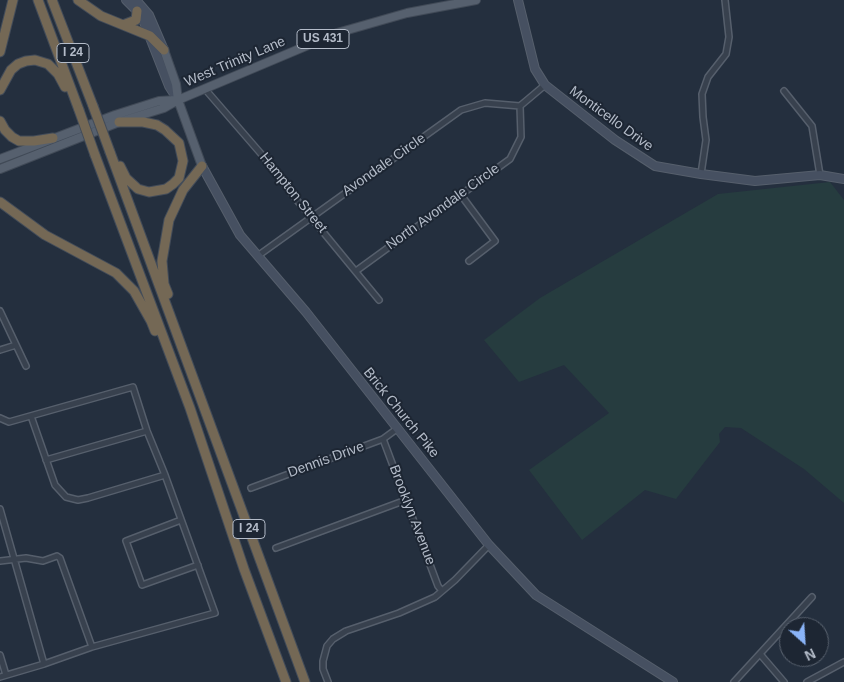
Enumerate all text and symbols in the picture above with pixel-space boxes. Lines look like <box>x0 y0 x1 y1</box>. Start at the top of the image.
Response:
road number: US 431 <box>297 30 349 48</box>
street label: West Trinity Lane <box>182 33 288 91</box>
road number: I 24 <box>57 44 89 62</box>
street label: Monticello Drive <box>566 83 656 155</box>
street label: Avondale Circle <box>339 130 429 200</box>
street label: Hampton Street <box>256 150 330 236</box>
street label: North Avondale Circle <box>383 160 503 254</box>
street label: Brick Church Pike <box>359 364 443 462</box>
street label: Dennis Drive <box>285 438 367 482</box>
street label: Brooklyn Avenue <box>385 463 439 567</box>
road number: I 24 <box>233 520 265 538</box>
north arrow <box>779 617 829 667</box>
text: N <box>802 645 818 664</box>

